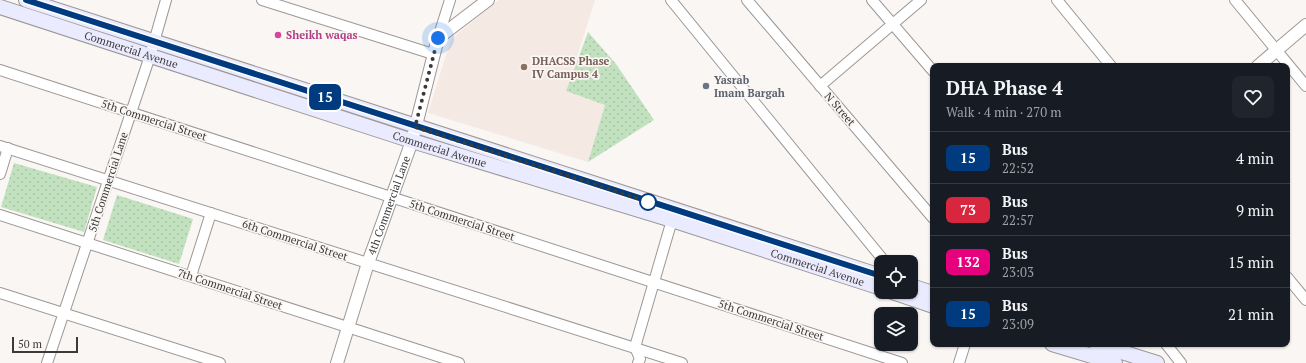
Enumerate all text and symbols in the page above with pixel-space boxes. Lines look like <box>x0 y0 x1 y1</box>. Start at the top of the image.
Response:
street label: Commercial Avenue <box>83 28 180 72</box>
place label: Sheikh waqas <box>286 28 358 42</box>
your location <box>428 28 448 48</box>
marker: Sheikh waqas <box>273 30 283 40</box>
place label: DHACSS Phase IV Campus 4 <box>532 54 610 81</box>
marker: DHACSS Phase IV Campus 4 <box>519 62 529 72</box>
place label: Yasrab Imam Bargah <box>714 73 785 100</box>
text: DHA Phase 4 <box>946 75 1063 100</box>
button: heart <box>1232 76 1274 118</box>
marker: Yasrab Imam Bargah <box>701 81 711 91</box>
line badge: 15 <box>307 84 343 110</box>
text: 15 <box>317 87 333 106</box>
street label: N Street <box>822 89 858 129</box>
street label: 5th Commercial Street <box>100 96 208 144</box>
text: Walk · 4 min · 270 m <box>946 103 1061 121</box>
street label: Commercial Avenue <box>391 128 489 170</box>
street label: 5th Commercial Lane <box>85 130 131 234</box>
text: Bus <box>1002 139 1028 159</box>
text: 15 <box>960 148 976 167</box>
text: 4 min <box>1236 148 1274 168</box>
street label: 4th Commercial Lane <box>364 153 413 257</box>
text: 22:52 <box>1002 159 1034 177</box>
text: Bus <box>1002 191 1028 211</box>
unlabelled marker <box>639 193 657 211</box>
street label: 5th Commercial Street <box>408 196 516 244</box>
text: 73 <box>960 200 976 219</box>
text: 9 min <box>1236 200 1274 220</box>
text: 22:57 <box>1002 211 1034 229</box>
street label: 6th Commercial Street <box>241 216 349 264</box>
text: Bus <box>1002 243 1028 263</box>
street label: Commercial Avenue <box>769 246 867 289</box>
text: 132 <box>956 252 980 271</box>
text: 15 min <box>1228 252 1274 272</box>
map controls <box>874 255 918 351</box>
button: locate <box>874 255 918 299</box>
text: 23:03 <box>1002 263 1034 281</box>
street label: 7th Commercial Street <box>176 265 284 313</box>
text: Bus <box>1002 295 1028 315</box>
street label: 5th Commercial Street <box>717 296 825 344</box>
text: 15 <box>960 304 976 323</box>
text: 21 min <box>1228 304 1274 324</box>
button: layers <box>874 307 918 351</box>
text: 23:09 <box>1002 315 1034 333</box>
scale bar <box>12 335 78 354</box>
text: 50 m <box>18 337 42 351</box>

